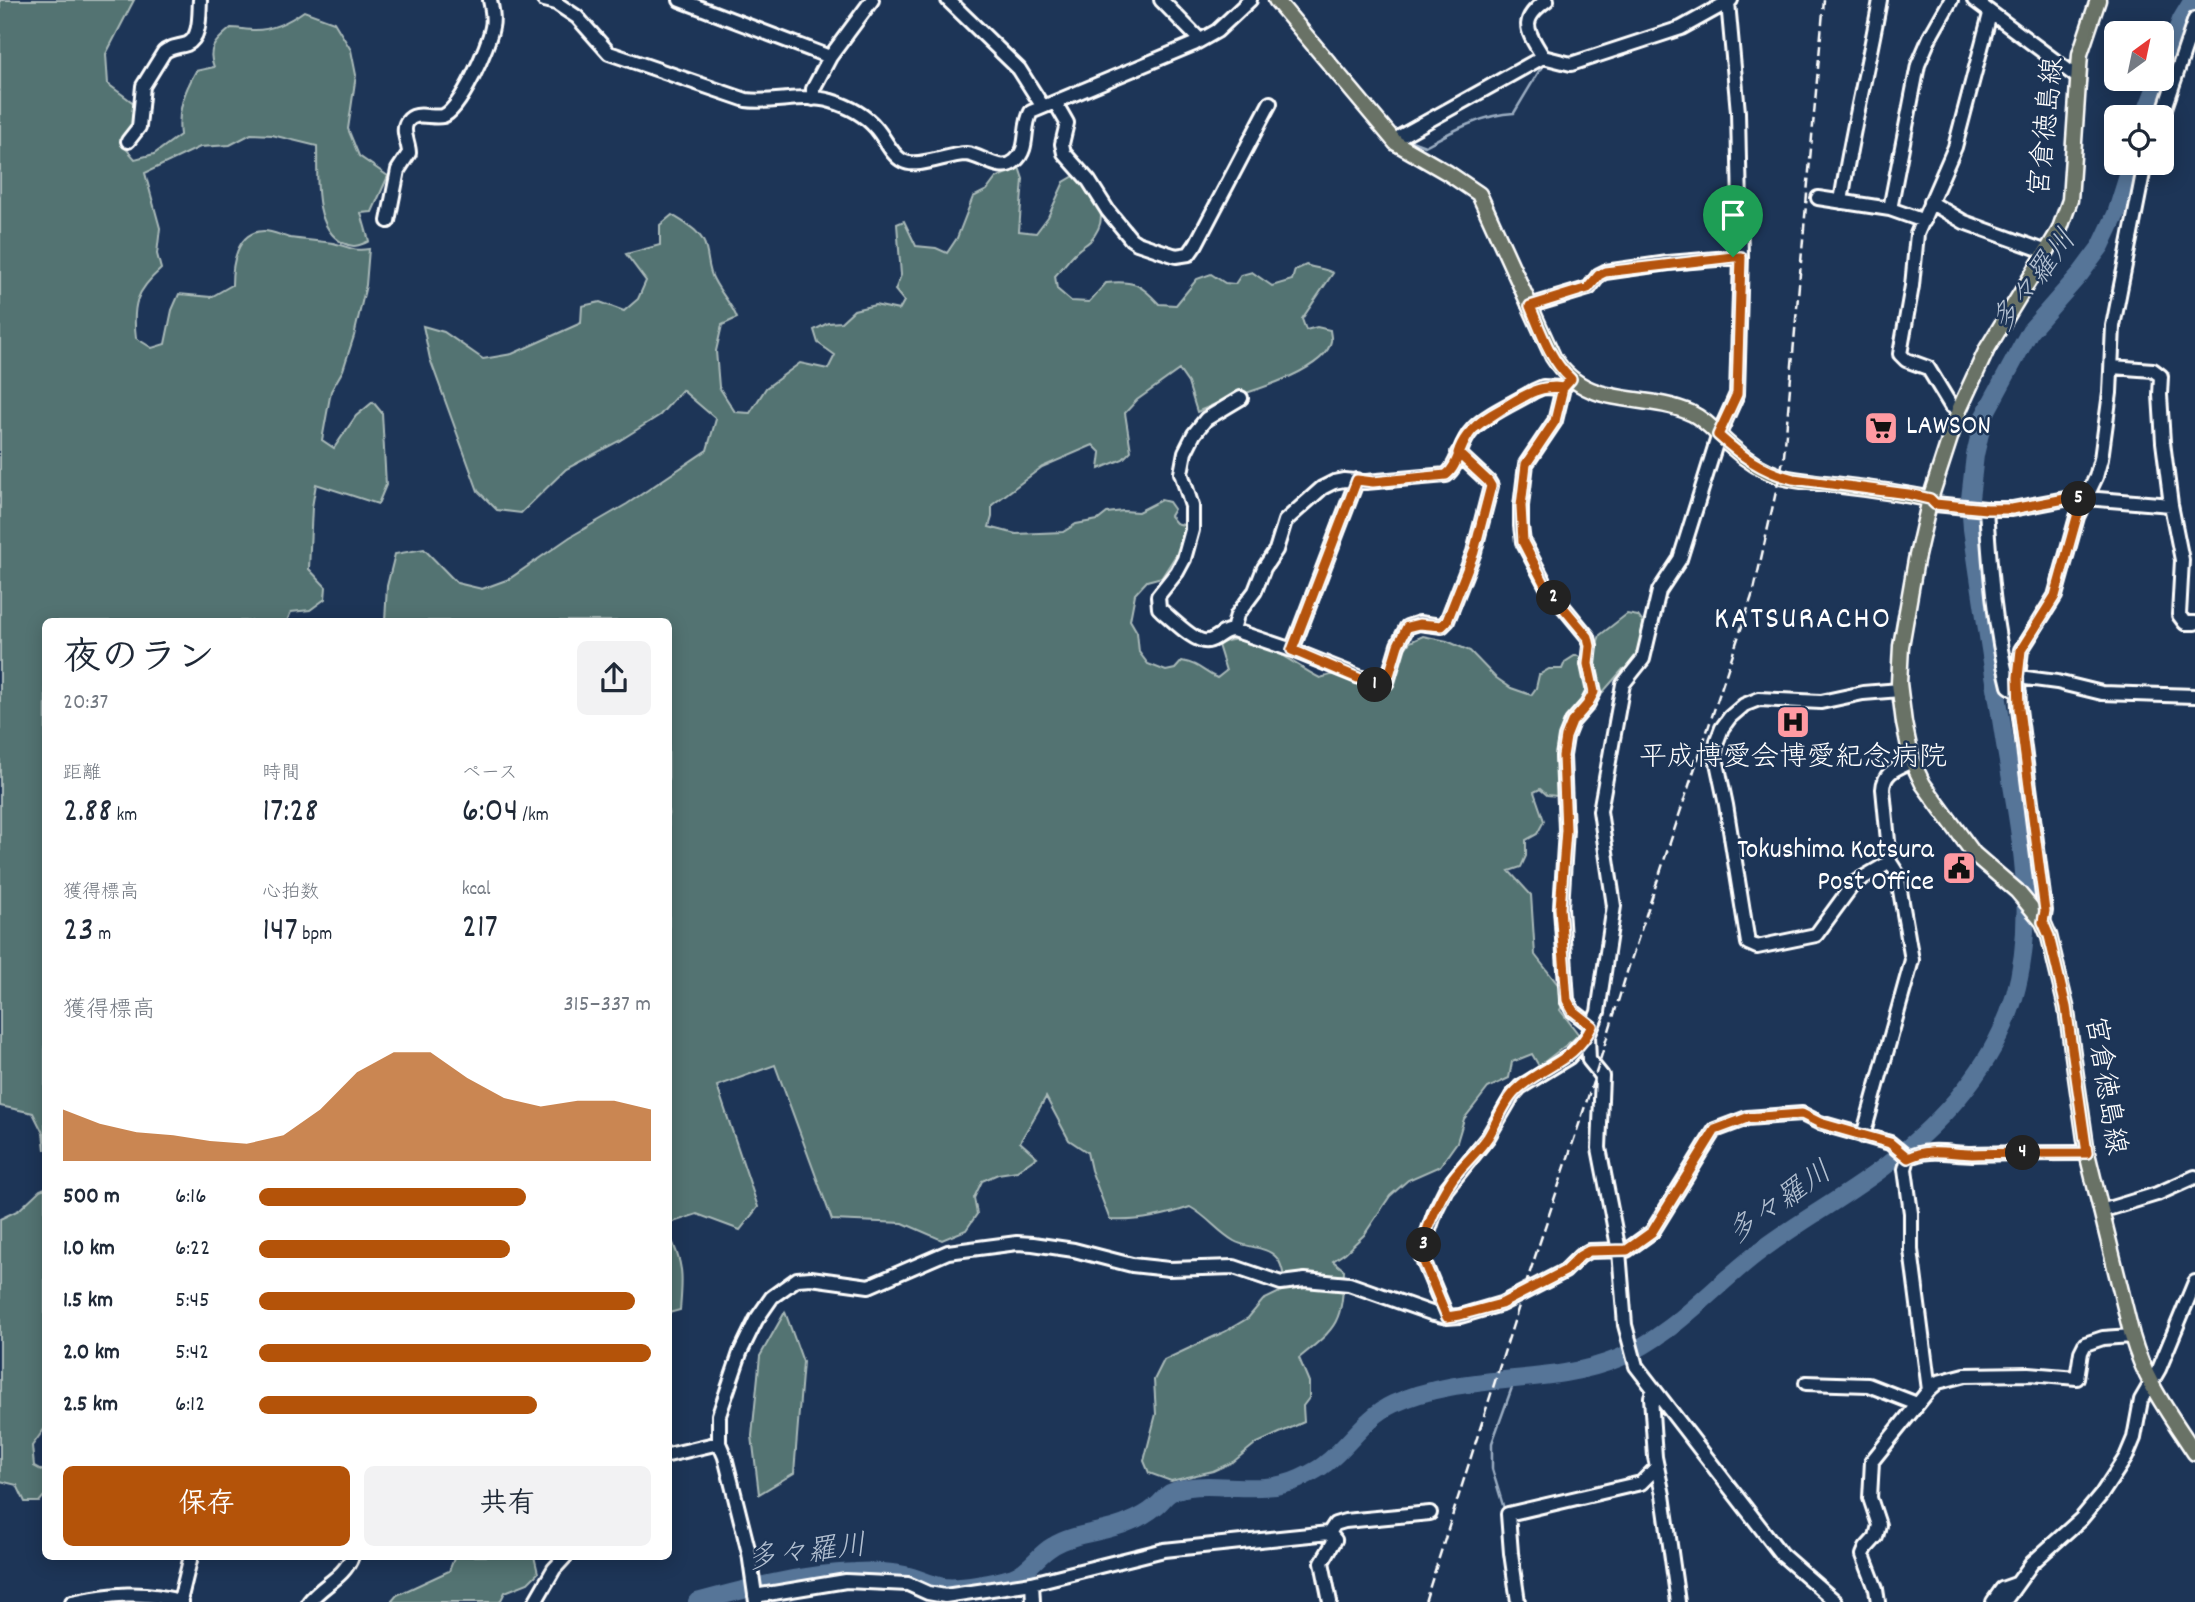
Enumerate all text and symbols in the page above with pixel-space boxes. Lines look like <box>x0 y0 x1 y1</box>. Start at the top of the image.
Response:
north arrow <box>2104 21 2174 91</box>
map controls <box>2104 21 2174 175</box>
street label: 宮倉徳島線 <box>2022 55 2076 199</box>
button: locate <box>2104 105 2174 175</box>
pin <box>1703 185 1763 257</box>
icon: arrive <box>1714 196 1752 234</box>
water label: 多々羅川 <box>1983 222 2089 344</box>
place label: LAWSON <box>1906 408 1991 448</box>
supermarket icon: LAWSON <box>1862 409 1900 447</box>
pin: 5 <box>2062 482 2096 516</box>
text: 5 <box>2074 485 2083 512</box>
pin: 2 <box>1536 580 1572 616</box>
text: 2 <box>1549 584 1558 611</box>
district label: KATSURACHO <box>1714 598 1892 644</box>
text: 夜のラン <box>63 633 215 688</box>
button: share <box>577 641 651 715</box>
pin: 1 <box>1358 668 1392 702</box>
text: 1 <box>1372 671 1377 698</box>
text: 20:37 <box>63 687 108 720</box>
hospital icon: 平成博愛会博愛紀念病院 <box>1774 703 1812 741</box>
place label: 平成博愛会博愛紀念病院 <box>1639 740 1947 780</box>
text: 距離 <box>63 761 101 788</box>
text: 時間 <box>262 761 300 788</box>
text: ペース <box>462 761 518 788</box>
text: 2.88 <box>63 788 112 838</box>
text: 17:28 <box>262 788 319 838</box>
text: 6:04 <box>462 788 518 838</box>
text: km <box>112 803 137 830</box>
text: /km <box>518 803 549 830</box>
place label: Tokushima Katsura Post Office <box>1737 832 1935 904</box>
public building icon: Tokushima Katsura Post Office <box>1940 849 1978 887</box>
text: kcal <box>462 877 491 904</box>
text: 獲得標高 <box>63 880 139 907</box>
text: 心拍数 <box>262 880 319 907</box>
text: 217 <box>462 904 498 954</box>
text: 23 <box>63 907 94 957</box>
text: 147 <box>262 907 298 957</box>
text: m <box>94 922 111 949</box>
text: bpm <box>298 922 332 949</box>
text: 315–337 m <box>563 989 651 1022</box>
text: 獲得標高 <box>63 995 155 1028</box>
street label: 宮倉徳島線 <box>2072 1014 2134 1158</box>
pin: 4 <box>2006 1136 2040 1170</box>
text: 4 <box>2019 1139 2026 1166</box>
water label: 多々羅川 <box>1720 1153 1842 1257</box>
text: 500 m <box>63 1181 120 1214</box>
text: 6:16 <box>175 1181 206 1214</box>
pin: 3 <box>1406 1228 1442 1262</box>
text: 3 <box>1419 1231 1428 1258</box>
text: 1.0 km <box>63 1233 115 1266</box>
text: 6:22 <box>175 1233 210 1266</box>
text: 1.5 km <box>63 1285 113 1318</box>
text: 5:45 <box>175 1285 210 1318</box>
text: 2.0 km <box>63 1337 120 1370</box>
text: 5:42 <box>175 1337 209 1370</box>
text: 2.5 km <box>63 1389 118 1422</box>
text: 6:12 <box>175 1389 205 1422</box>
button: 保存 <box>63 1466 350 1546</box>
button: 共有 <box>364 1466 651 1546</box>
water label: 多々羅川 <box>745 1526 869 1584</box>

